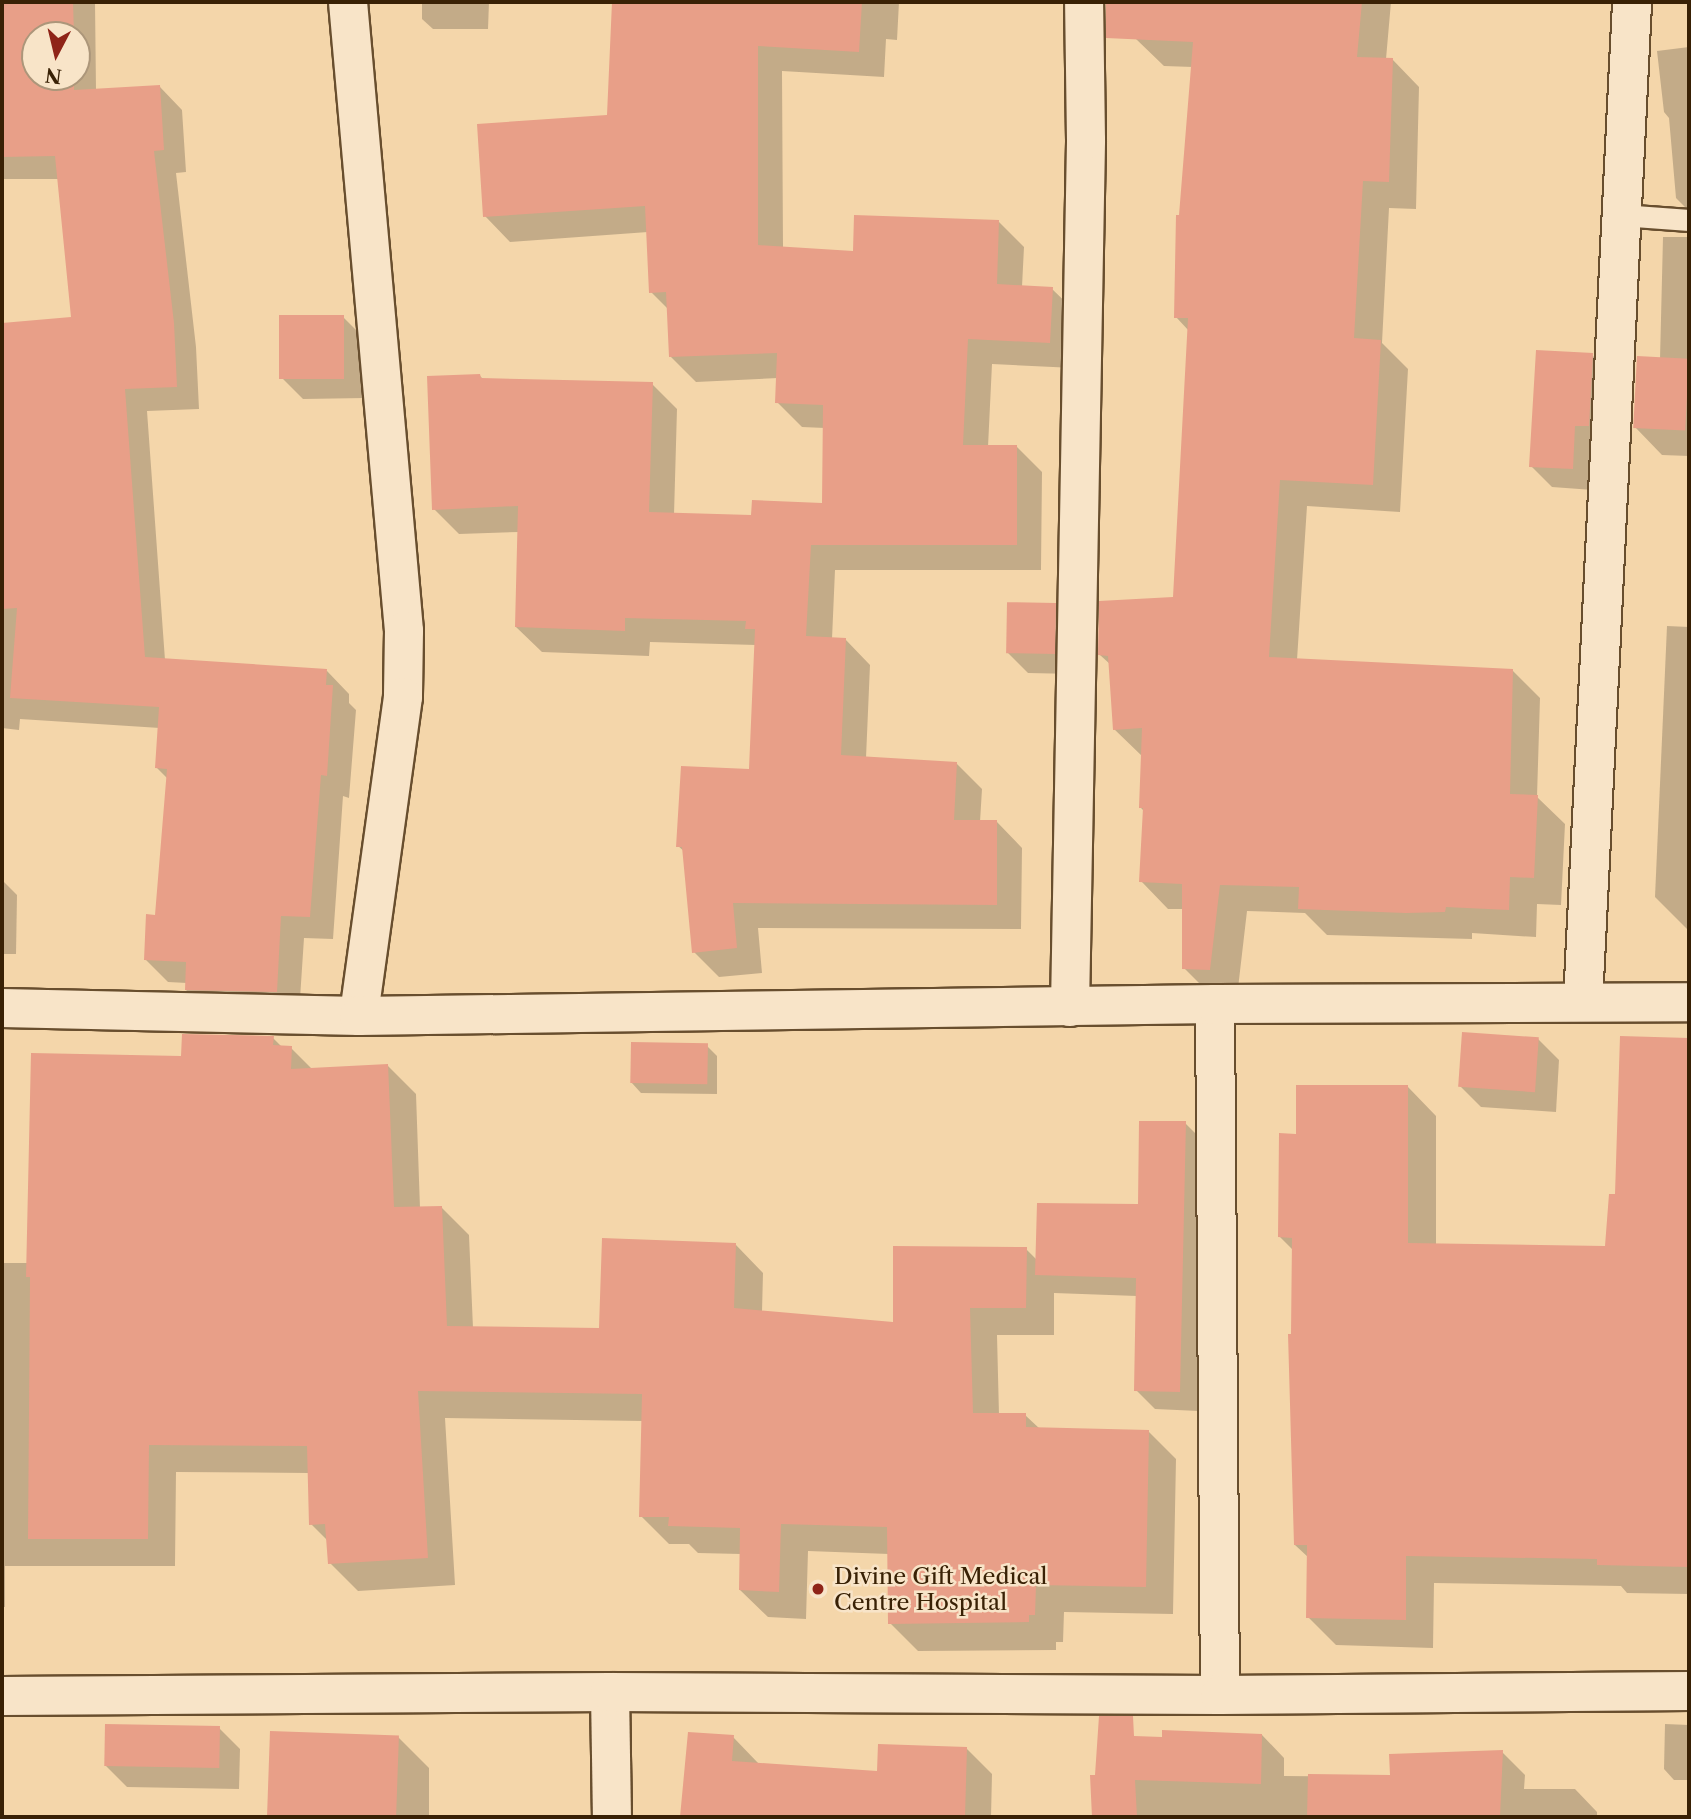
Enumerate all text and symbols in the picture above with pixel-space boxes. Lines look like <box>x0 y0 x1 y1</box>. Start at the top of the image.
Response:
north arrow <box>21 21 91 91</box>
text: N <box>44 63 63 88</box>
place label: Divine Gift Medical Centre Hospital <box>834 1562 1047 1616</box>
marker: Divine Gift Medical Centre Hospital <box>808 1579 828 1599</box>

